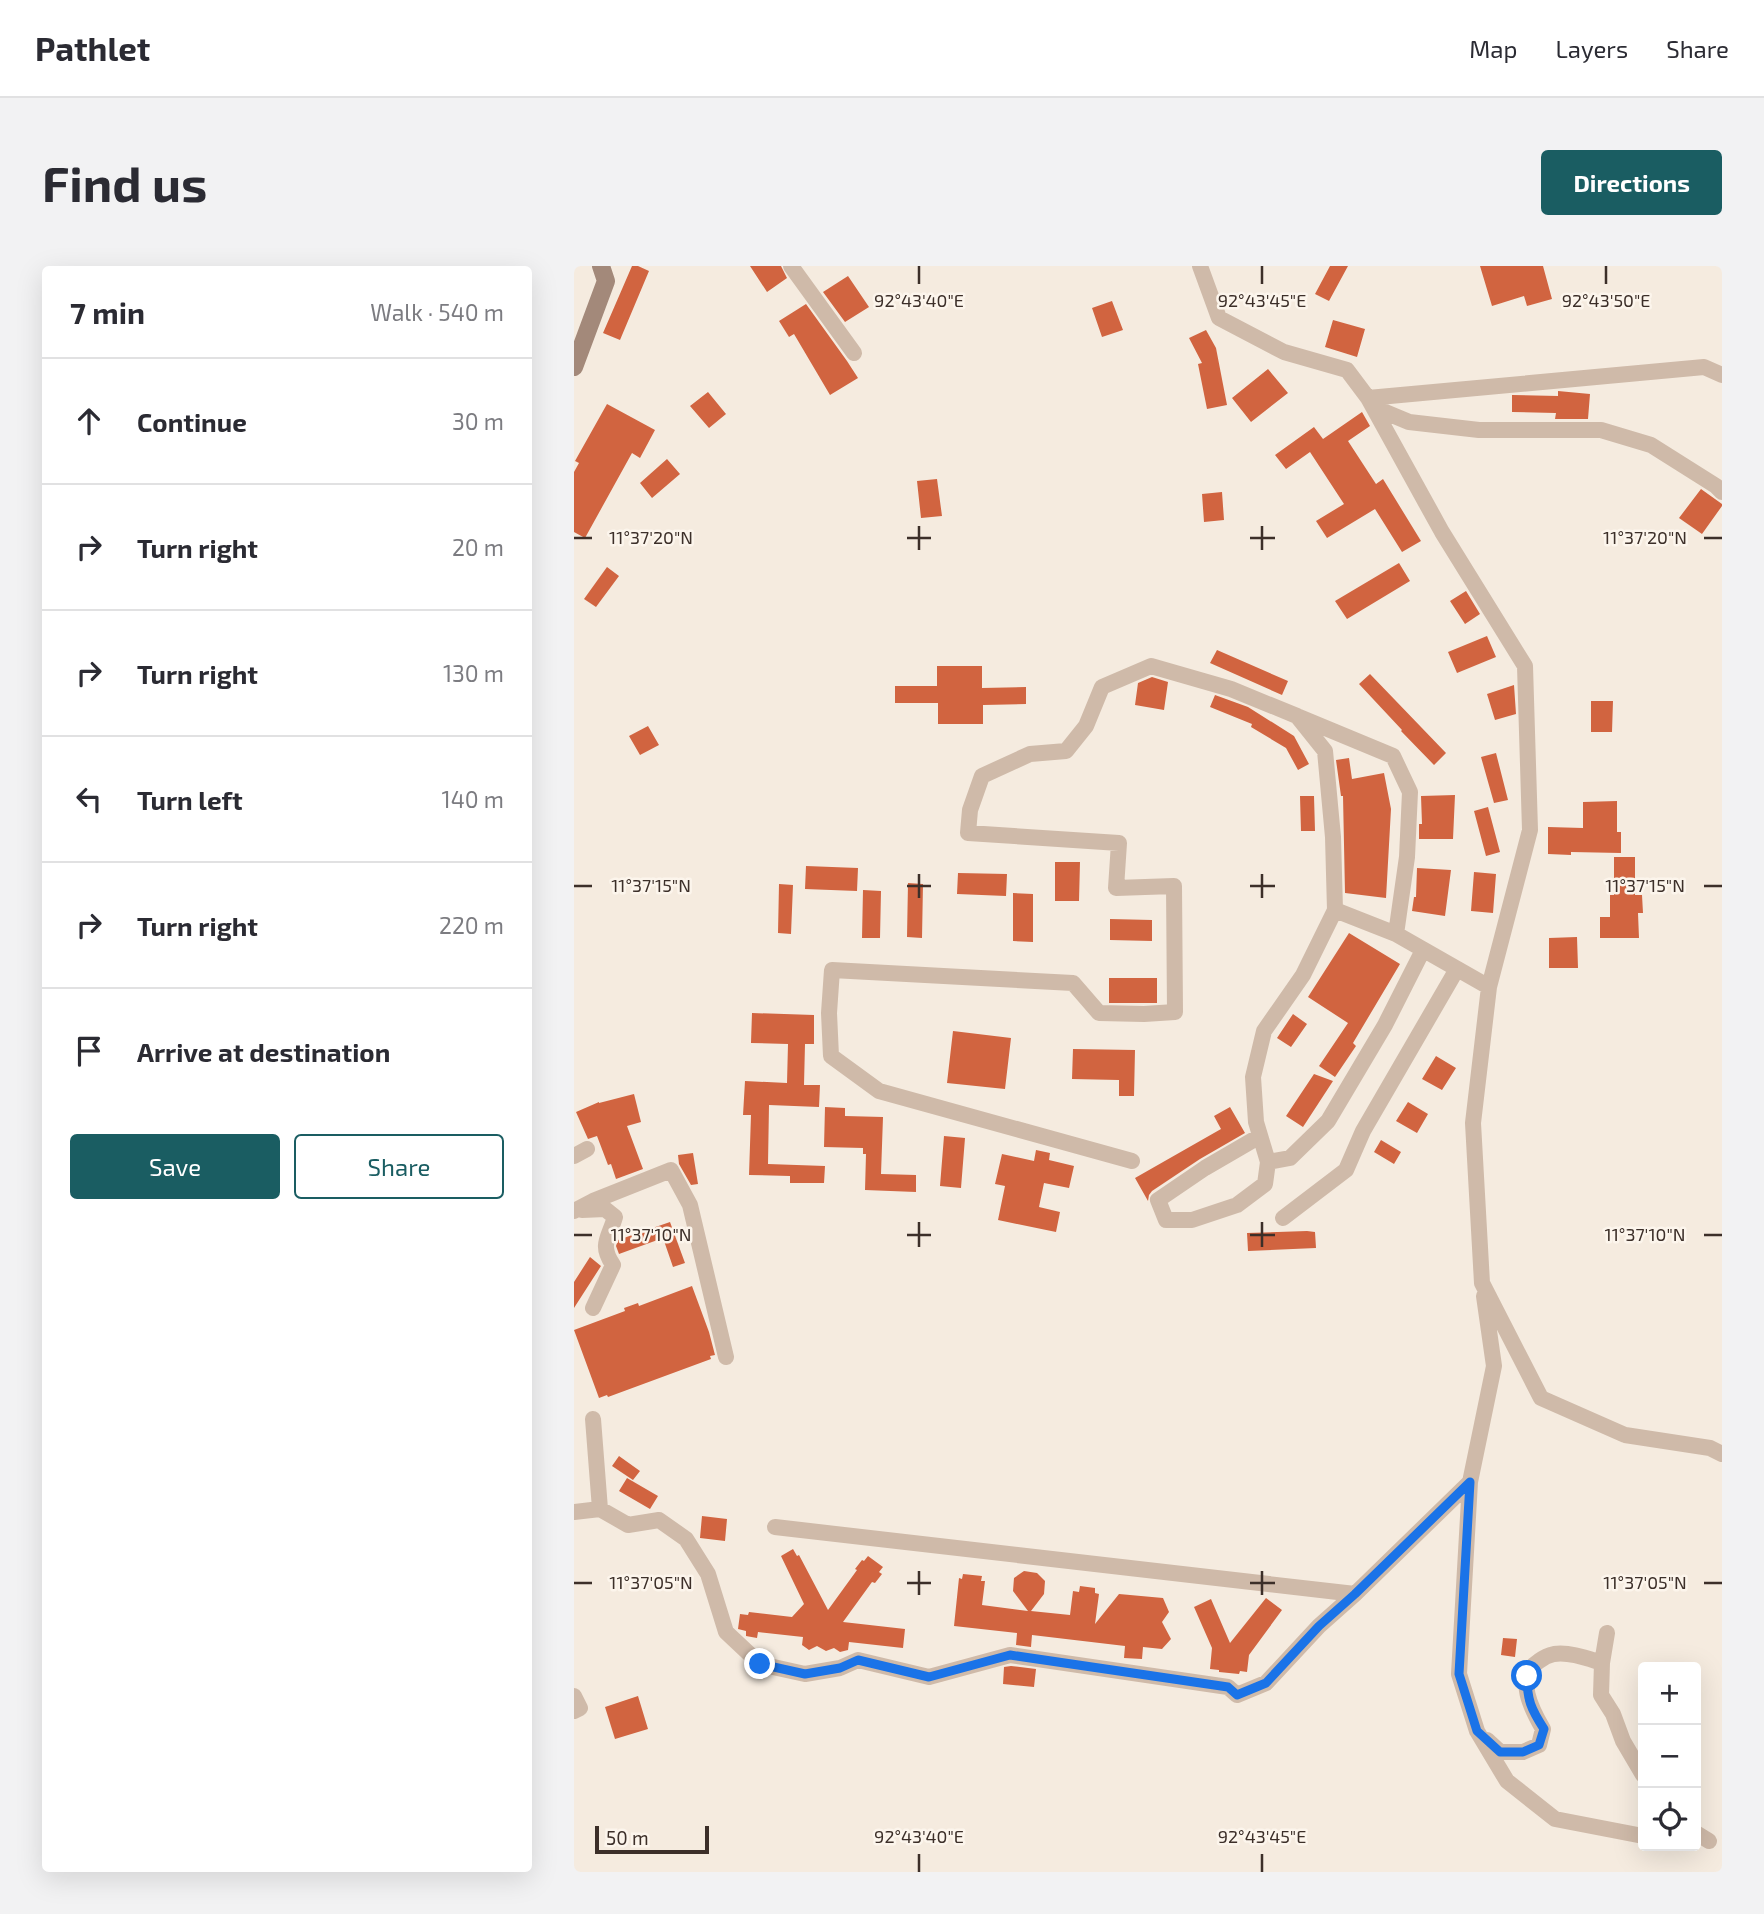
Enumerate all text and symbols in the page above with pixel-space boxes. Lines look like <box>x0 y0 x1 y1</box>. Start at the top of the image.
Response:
text: Pathlet <box>35 28 150 68</box>
text: Map <box>1469 34 1517 63</box>
text: Layers <box>1555 34 1628 63</box>
text: Share <box>1666 34 1729 63</box>
button: Directions <box>1541 150 1722 215</box>
text: Find us <box>42 153 207 212</box>
text: 92°43'40"E <box>874 289 964 311</box>
text: 92°43'45"E <box>1218 289 1306 311</box>
text: 92°43'50"E <box>1562 289 1650 311</box>
text: 7 min <box>70 294 145 330</box>
text: Walk · 540 m <box>370 298 504 326</box>
icon: ahead <box>70 402 108 440</box>
text: Continue <box>137 406 247 437</box>
text: 30 m <box>452 407 504 435</box>
text: 11°37'20"N <box>609 526 693 548</box>
text: 11°37'20"N <box>1603 526 1687 548</box>
icon: right <box>70 528 108 566</box>
text: Turn right <box>137 532 258 563</box>
text: 20 m <box>452 533 504 561</box>
icon: right <box>70 654 108 692</box>
text: Turn right <box>137 658 258 689</box>
text: 130 m <box>443 659 504 687</box>
icon: left <box>70 780 108 818</box>
text: Turn left <box>137 784 243 815</box>
text: 140 m <box>442 785 504 813</box>
text: 11°37'15"N <box>611 874 691 896</box>
text: 11°37'15"N <box>1605 874 1685 896</box>
icon: right <box>70 906 108 944</box>
text: Turn right <box>137 910 258 941</box>
text: 220 m <box>439 911 504 939</box>
icon: arrive <box>70 1032 108 1070</box>
text: Arrive at destination <box>137 1036 390 1067</box>
button: Save <box>70 1134 280 1199</box>
button: Share <box>294 1134 504 1199</box>
text: 11°37'10"N <box>611 1223 691 1245</box>
text: 11°37'10"N <box>1605 1223 1685 1245</box>
text: 11°37'05"N <box>609 1571 693 1593</box>
text: 11°37'05"N <box>1603 1571 1687 1593</box>
route end <box>744 1648 775 1679</box>
route start <box>1511 1660 1542 1691</box>
map controls <box>1638 1662 1701 1851</box>
button: + <box>1638 1662 1701 1725</box>
button: − <box>1638 1725 1701 1788</box>
button: locate <box>1638 1788 1701 1851</box>
scale bar <box>595 1823 709 1855</box>
text: 92°43'40"E <box>874 1825 964 1847</box>
text: 92°43'45"E <box>1218 1825 1306 1847</box>
text: 50 m <box>606 1826 649 1849</box>

